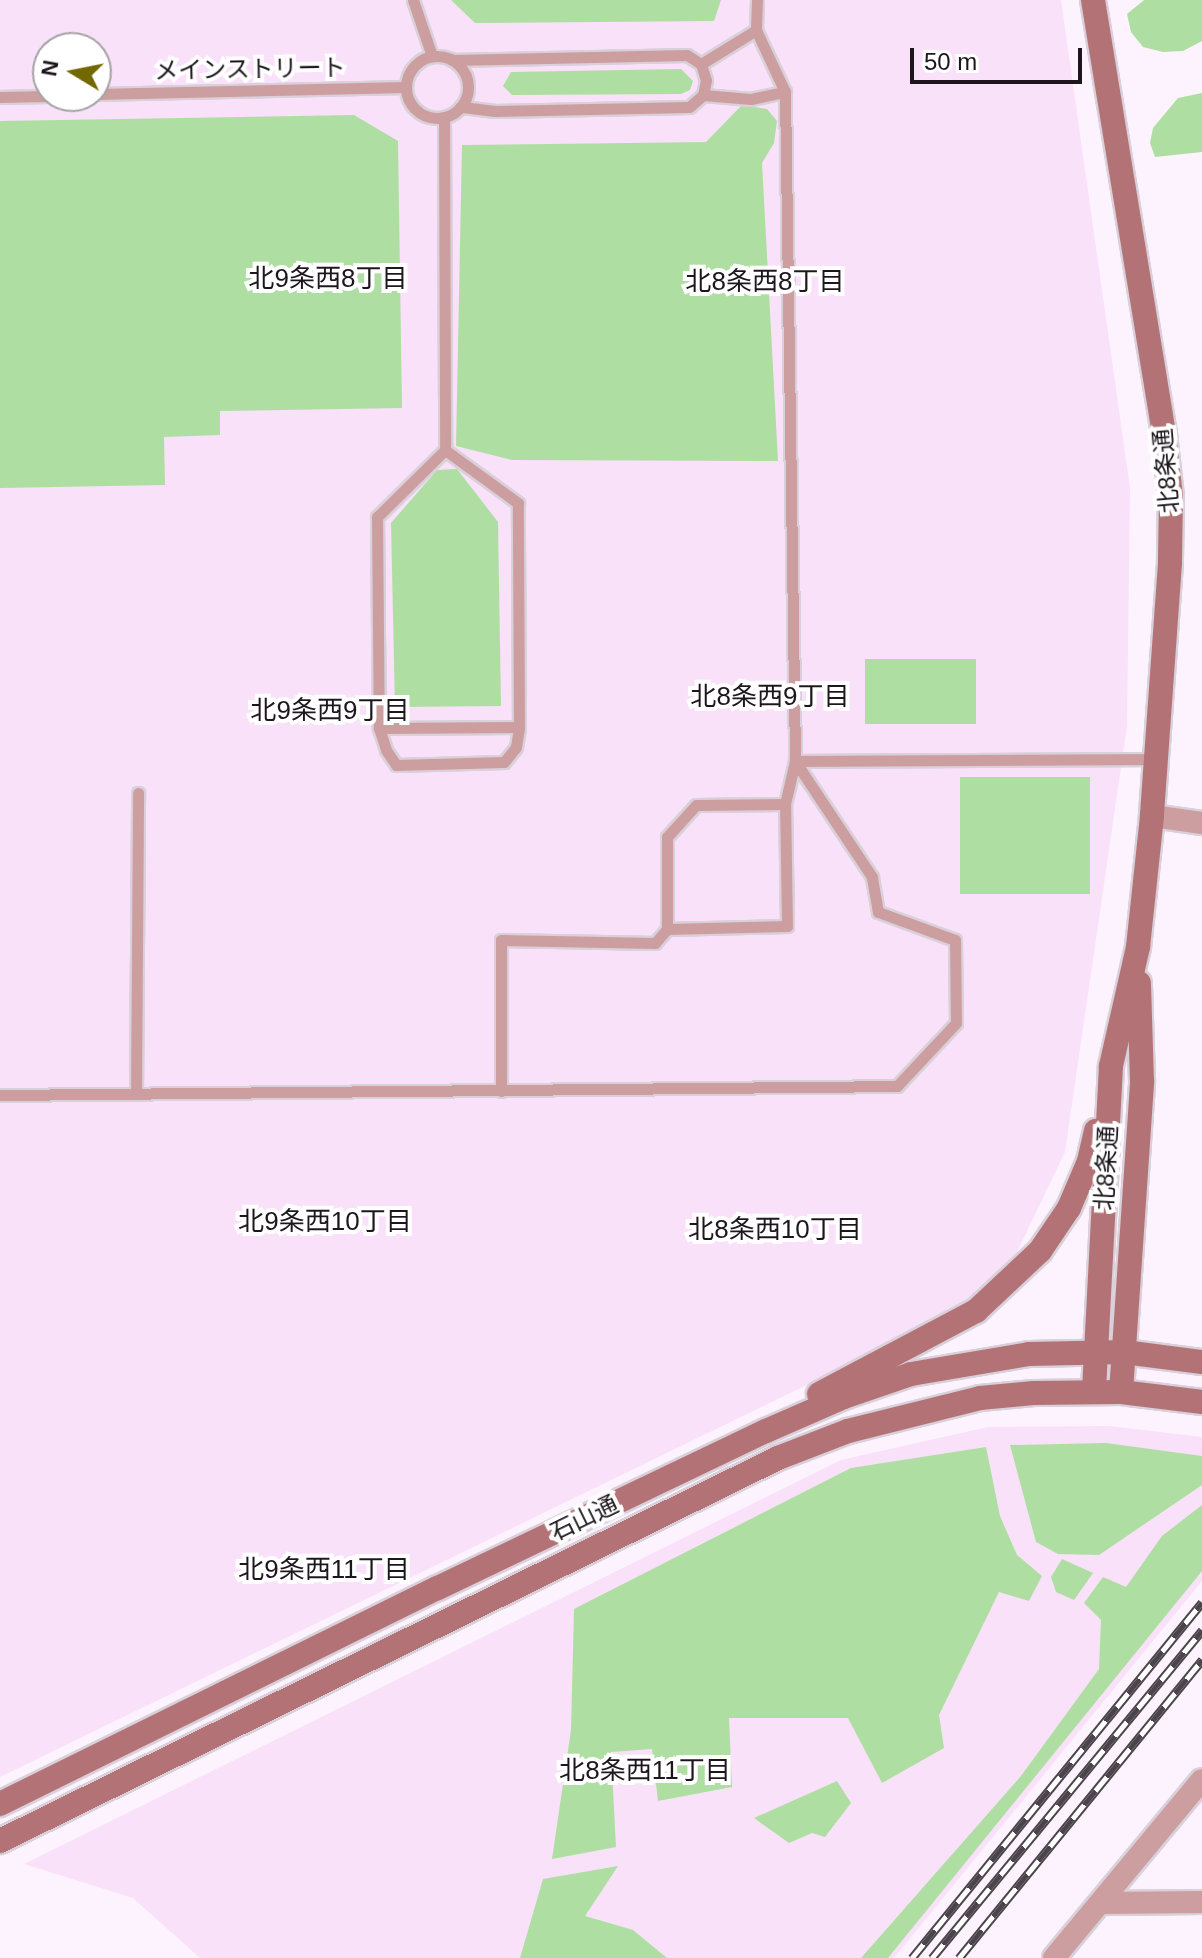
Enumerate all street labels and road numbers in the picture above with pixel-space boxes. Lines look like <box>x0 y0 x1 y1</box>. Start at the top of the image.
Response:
street label: メインストリート <box>154 53 346 85</box>
street label: 北8条通 <box>1148 427 1184 515</box>
street label: 北8条通 <box>1089 1125 1123 1211</box>
street label: 石山通 <box>545 1489 623 1547</box>

